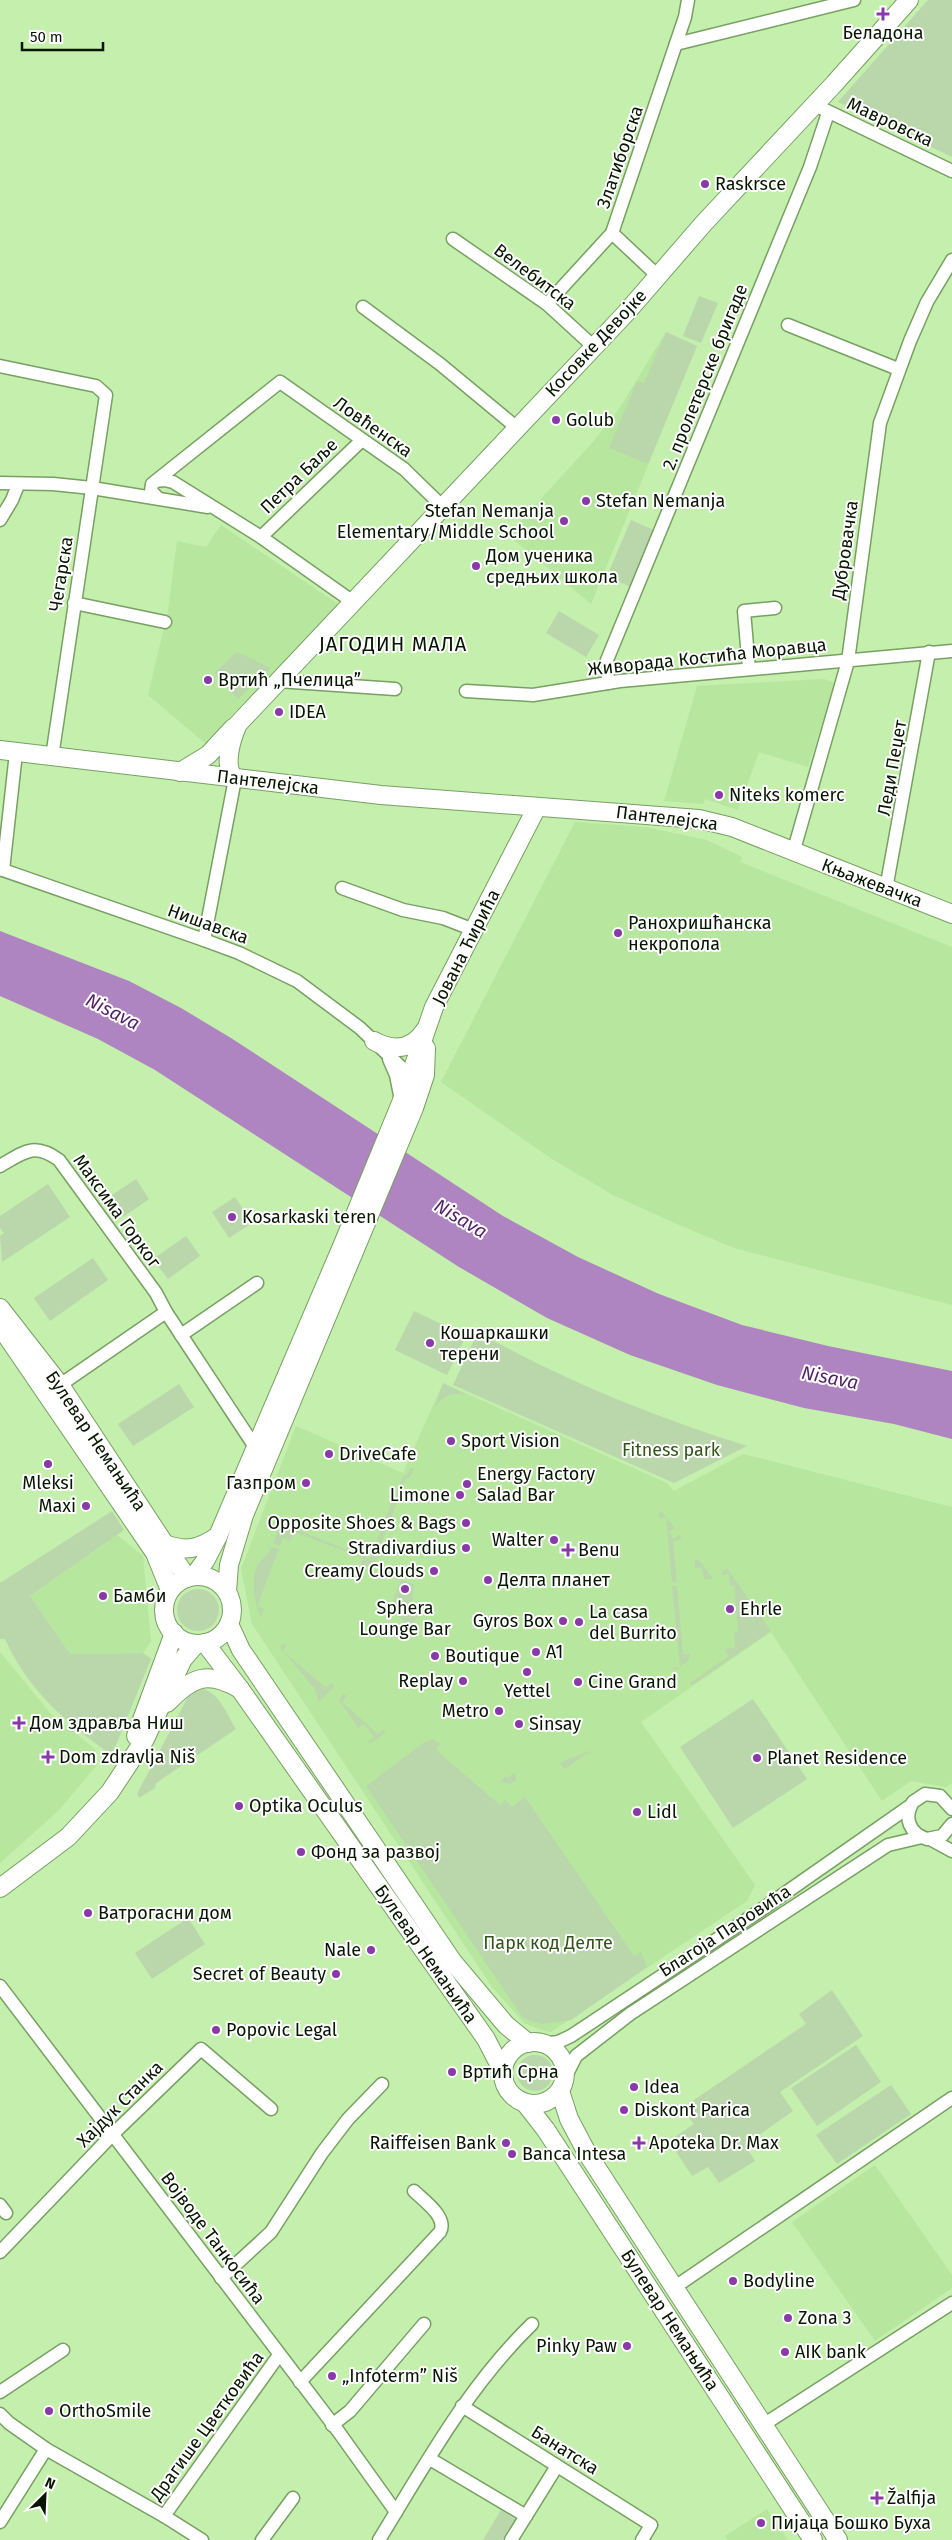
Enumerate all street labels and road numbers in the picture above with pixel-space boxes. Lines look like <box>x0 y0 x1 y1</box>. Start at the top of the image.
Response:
street label: Мавровска <box>843 92 937 152</box>
street label: Златиборска <box>592 103 648 211</box>
street label: Велебитска <box>490 239 580 315</box>
street label: 2. пролетерске бригаде <box>658 281 752 473</box>
street label: Косовке Девојке <box>541 285 651 401</box>
street label: Ловћенска <box>329 392 417 462</box>
street label: Петра Баље <box>256 434 342 518</box>
street label: Дубровачка <box>827 499 863 602</box>
street label: Чегарска <box>44 535 78 613</box>
street label: Живорада Костића Моравца <box>587 634 827 680</box>
street label: Леди Пеџет <box>873 717 911 818</box>
street label: Пантелејска <box>216 765 320 799</box>
street label: Пантелејска <box>615 801 719 835</box>
street label: Књажевачка <box>818 854 926 912</box>
street label: Јована Ћирића <box>427 886 505 1008</box>
street label: Нишавска <box>164 899 252 949</box>
street label: Максима Горког <box>68 1150 166 1272</box>
street label: Булевар Немањића <box>41 1367 151 1515</box>
street label: Булевар Немањића <box>370 1880 482 2028</box>
street label: Благоја Паровића <box>655 1880 795 1982</box>
street label: Хајдук Станка <box>72 2056 168 2152</box>
street label: Војводе Танкосића <box>156 2168 270 2308</box>
street label: Булевар Немањића <box>616 2245 724 2395</box>
street label: Драгише Цветковића <box>145 2347 269 2506</box>
street label: Банатска <box>527 2421 603 2479</box>

